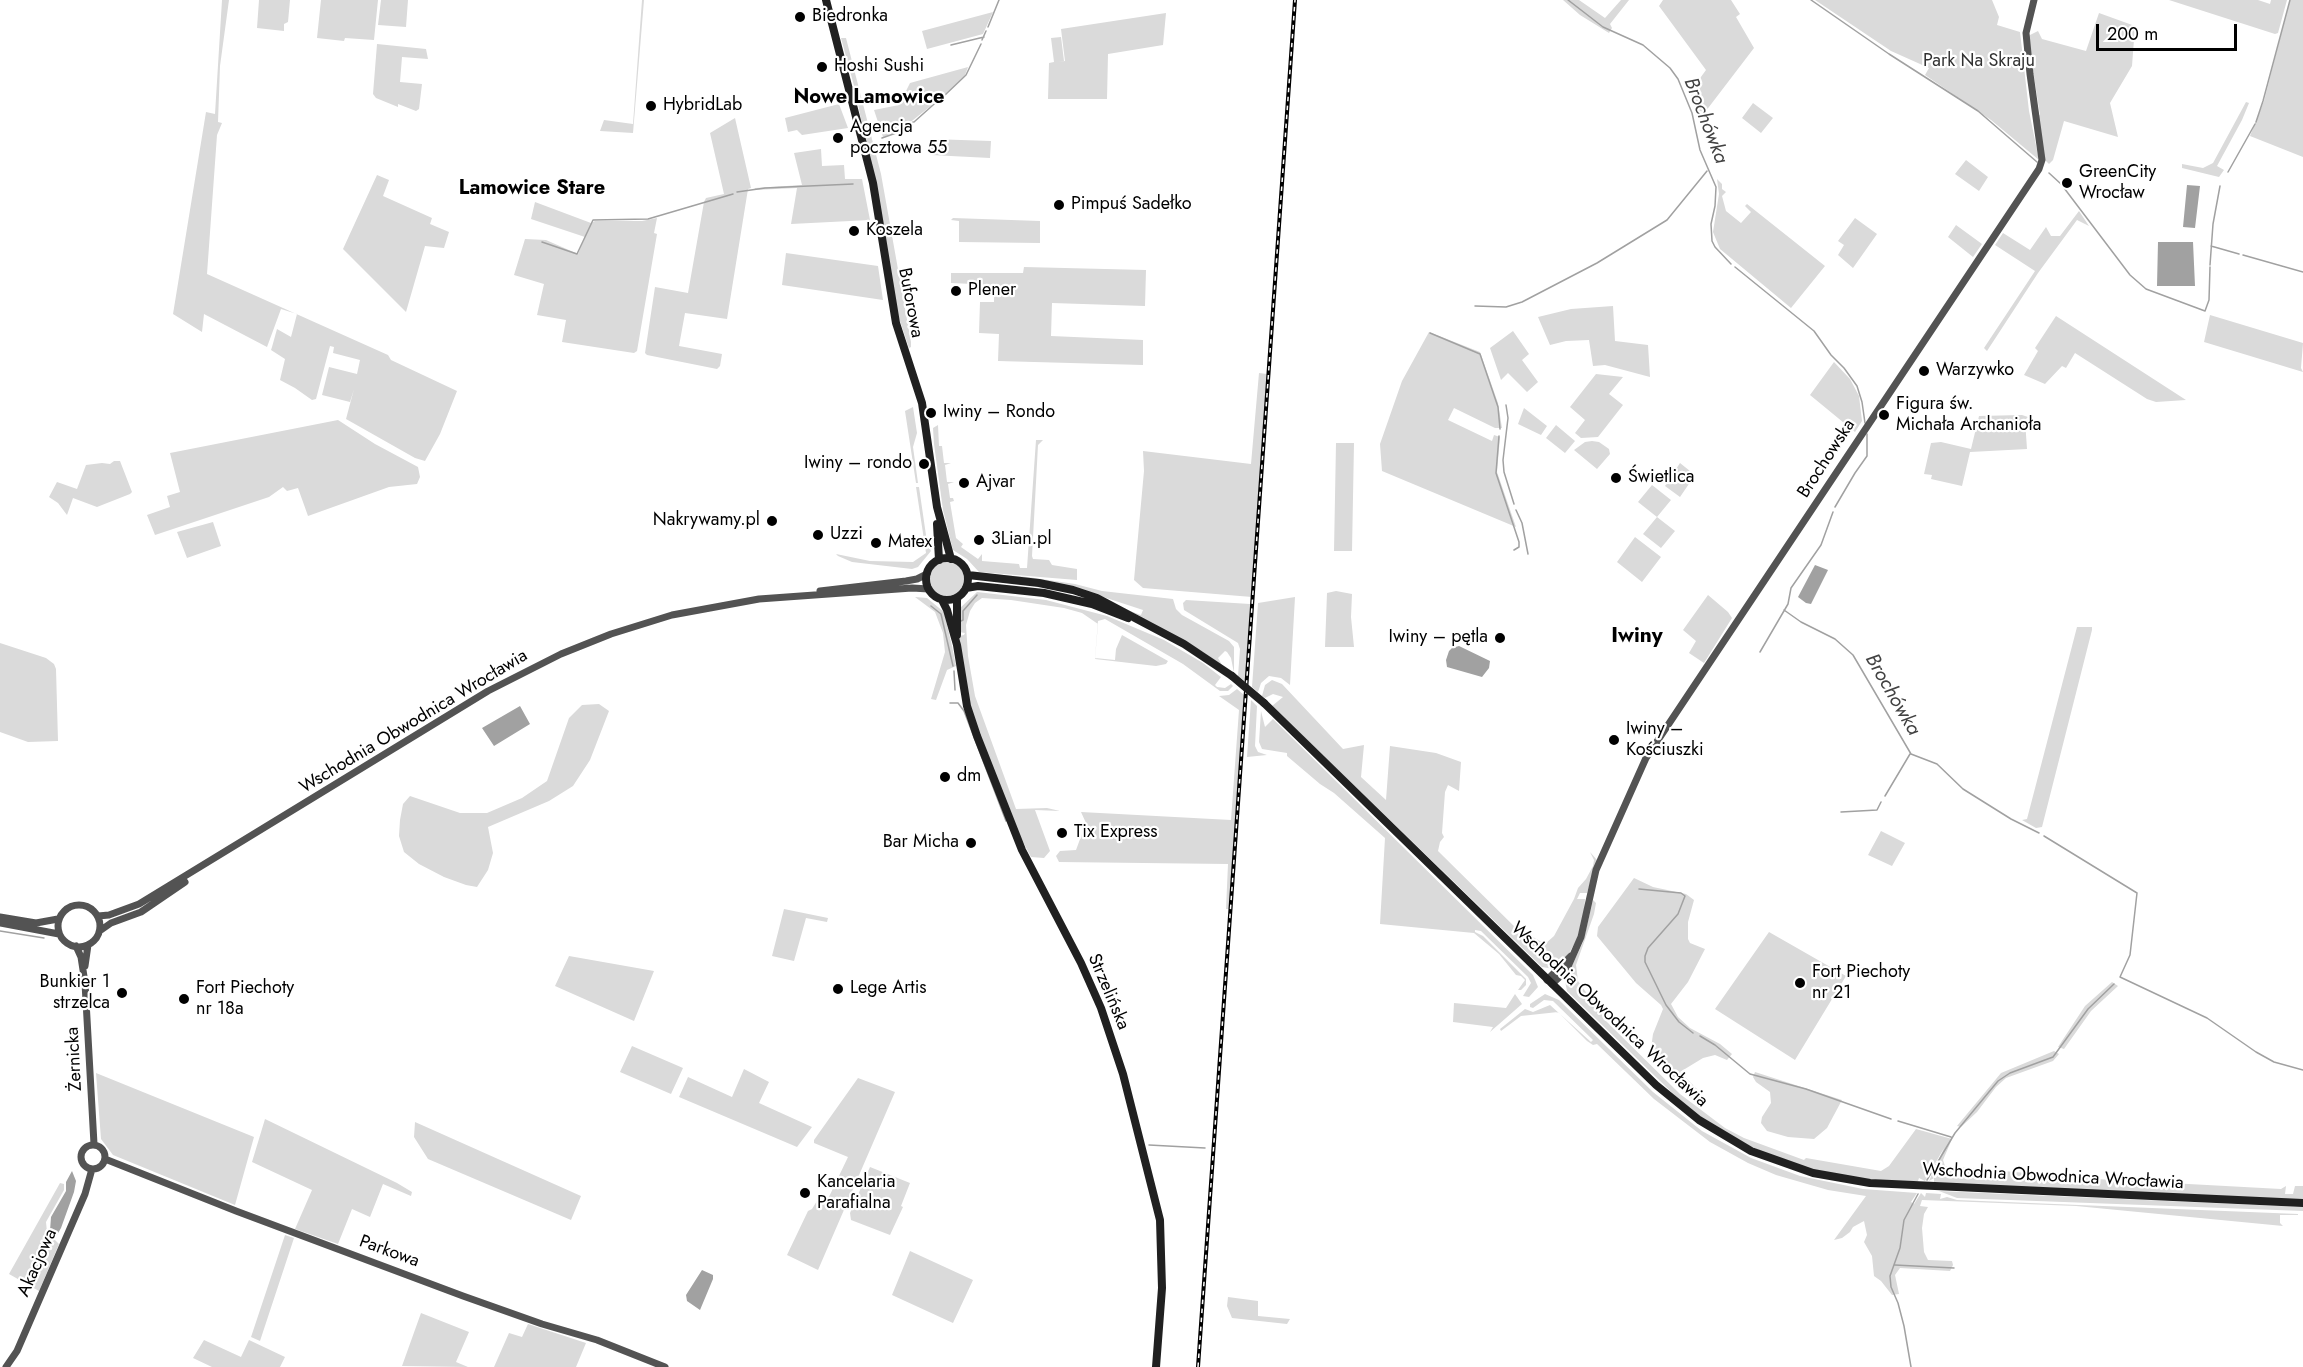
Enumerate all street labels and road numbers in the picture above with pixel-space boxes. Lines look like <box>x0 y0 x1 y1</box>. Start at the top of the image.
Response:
street label: Buforowa <box>893 266 927 340</box>
street label: Brochowska <box>1794 416 1860 502</box>
street label: Wschodnia Obwodnica Wrocławia <box>296 645 532 799</box>
street label: Wschodnia Obwodnica Wrocławia <box>1506 918 1712 1112</box>
street label: Strzelińska <box>1082 951 1134 1033</box>
street label: Żernicka <box>63 1026 87 1092</box>
street label: Wschodnia Obwodnica Wrocławia <box>1922 1159 2184 1195</box>
street label: Akacjowa <box>13 1226 63 1300</box>
street label: Parkowa <box>356 1231 422 1273</box>

